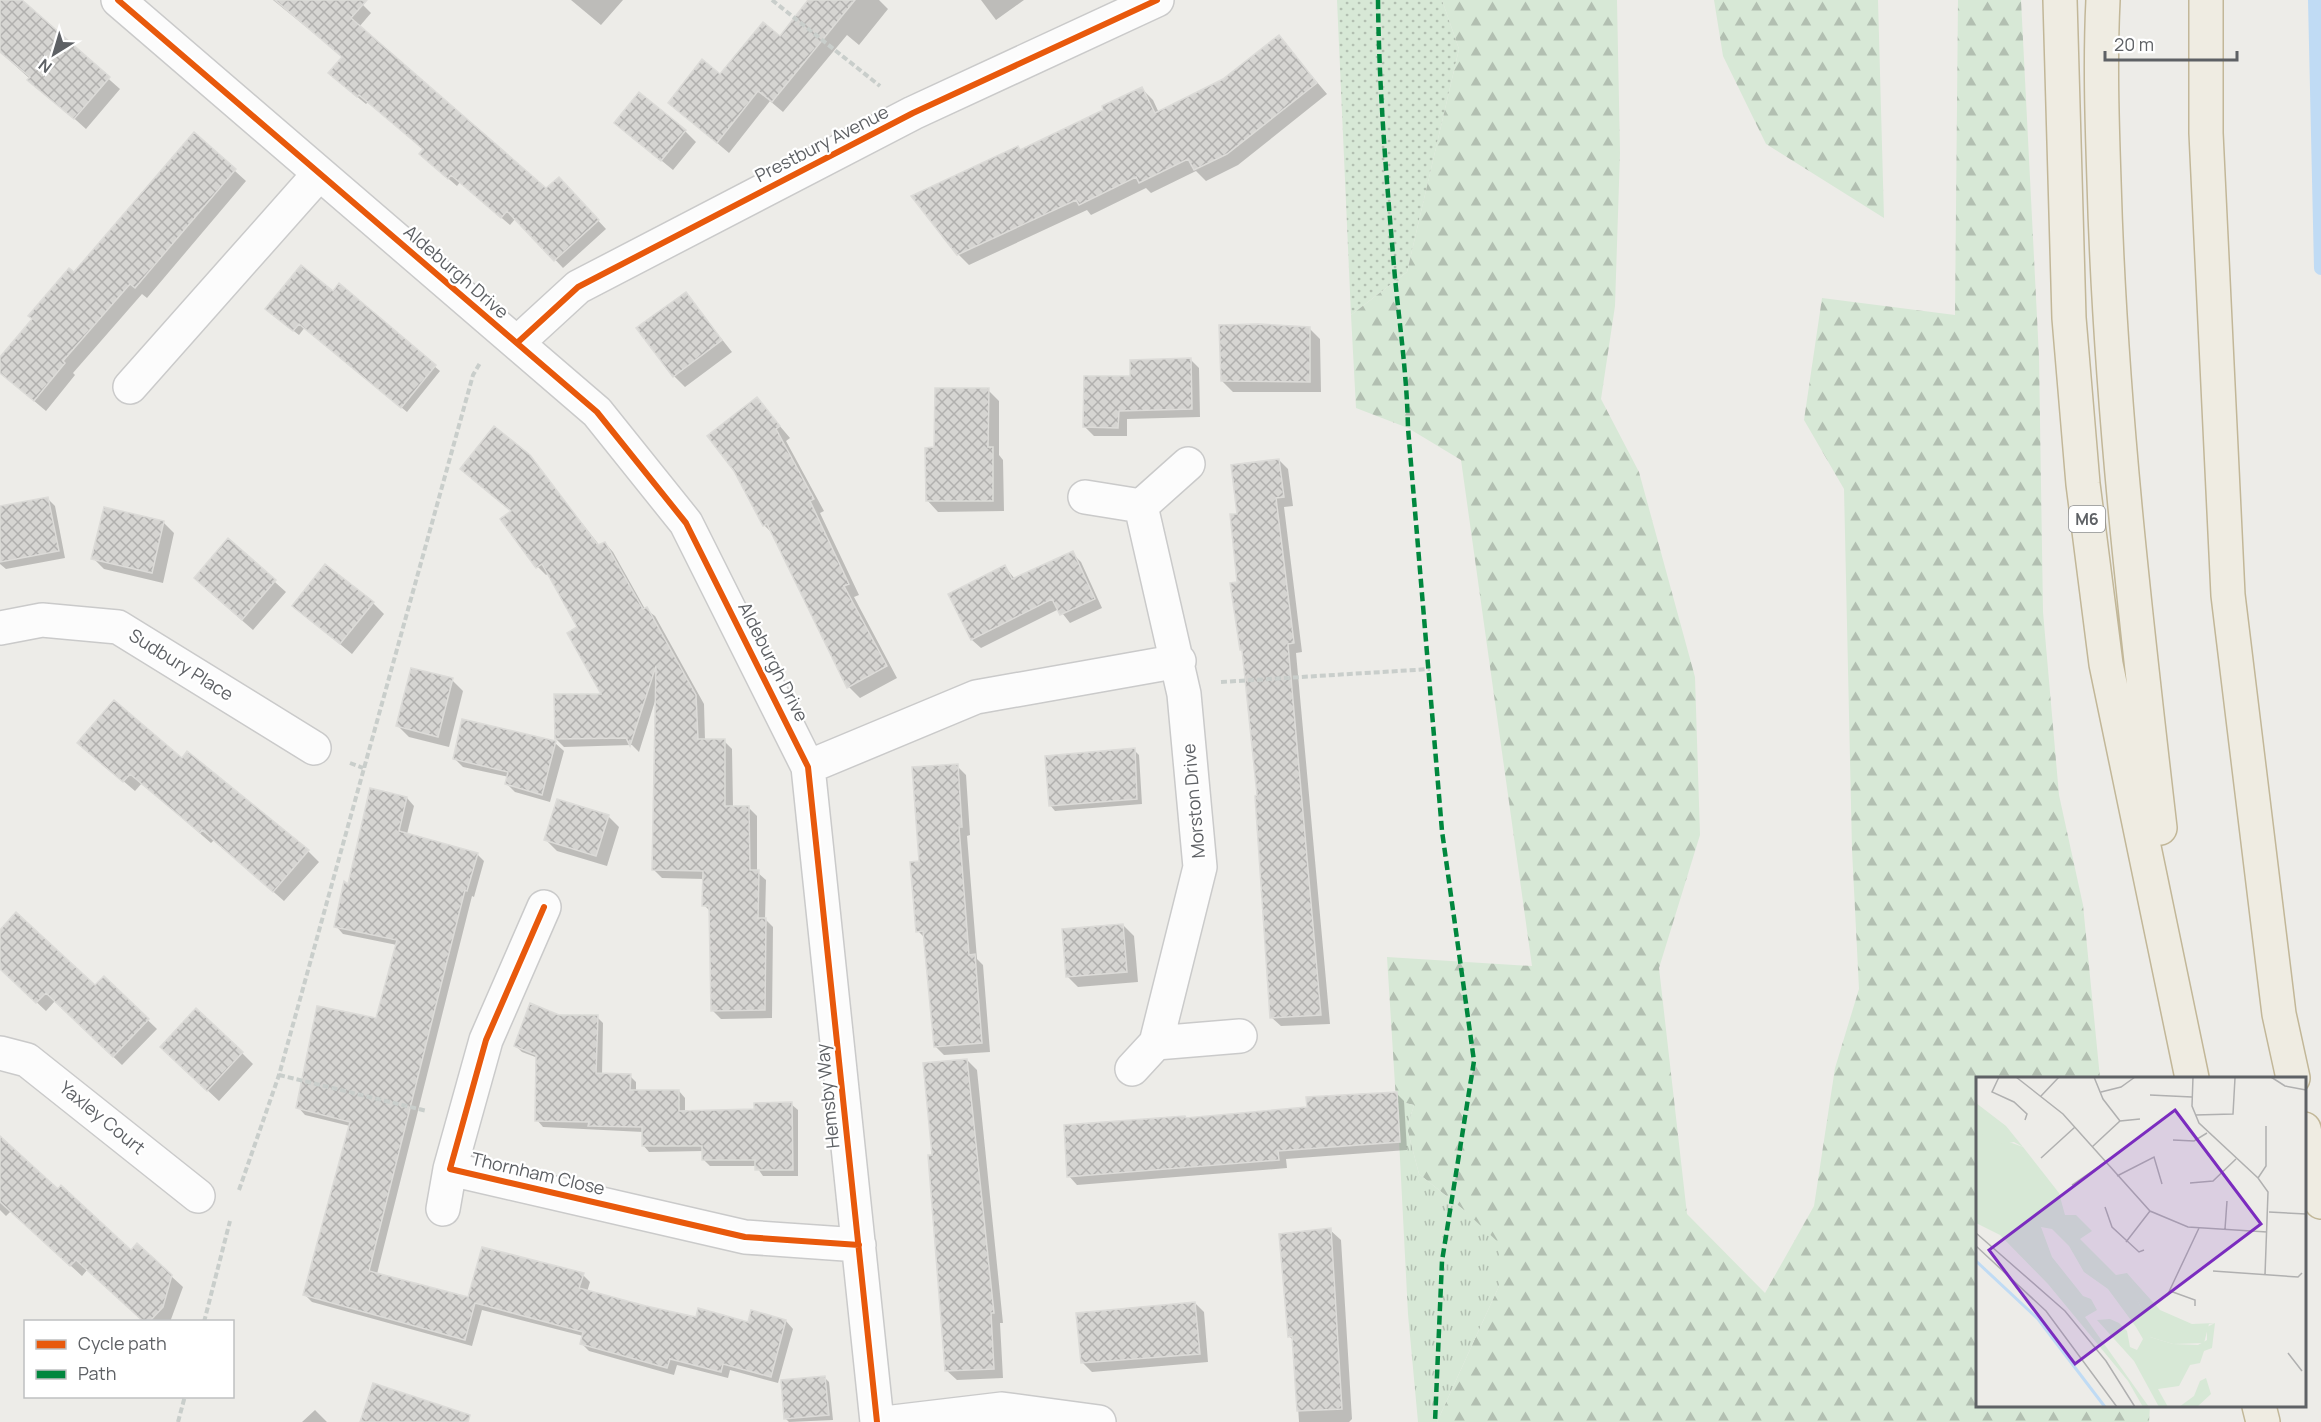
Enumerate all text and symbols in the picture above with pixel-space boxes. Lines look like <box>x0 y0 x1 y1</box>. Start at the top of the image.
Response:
north arrow <box>24 24 84 84</box>
scale bar <box>2105 24 2237 62</box>
text: 20 m <box>2114 32 2154 56</box>
text: N <box>34 54 56 78</box>
street label: Prestbury Avenue <box>751 99 892 187</box>
street label: Aldeburgh Drive <box>399 219 514 323</box>
road number: M6 <box>2069 506 2105 532</box>
street label: Aldeburgh Drive <box>733 598 814 725</box>
street label: Sudbury Place <box>125 623 238 706</box>
street label: Morston Drive <box>1176 743 1210 860</box>
street label: Hemsby Way <box>810 1042 844 1150</box>
street label: Yaxley Court <box>55 1075 150 1159</box>
inset map <box>1976 1077 2306 1407</box>
street label: Thornham Close <box>469 1146 607 1200</box>
legend <box>24 1320 234 1398</box>
text: Cycle path <box>78 1331 167 1355</box>
text: Path <box>78 1361 116 1385</box>

